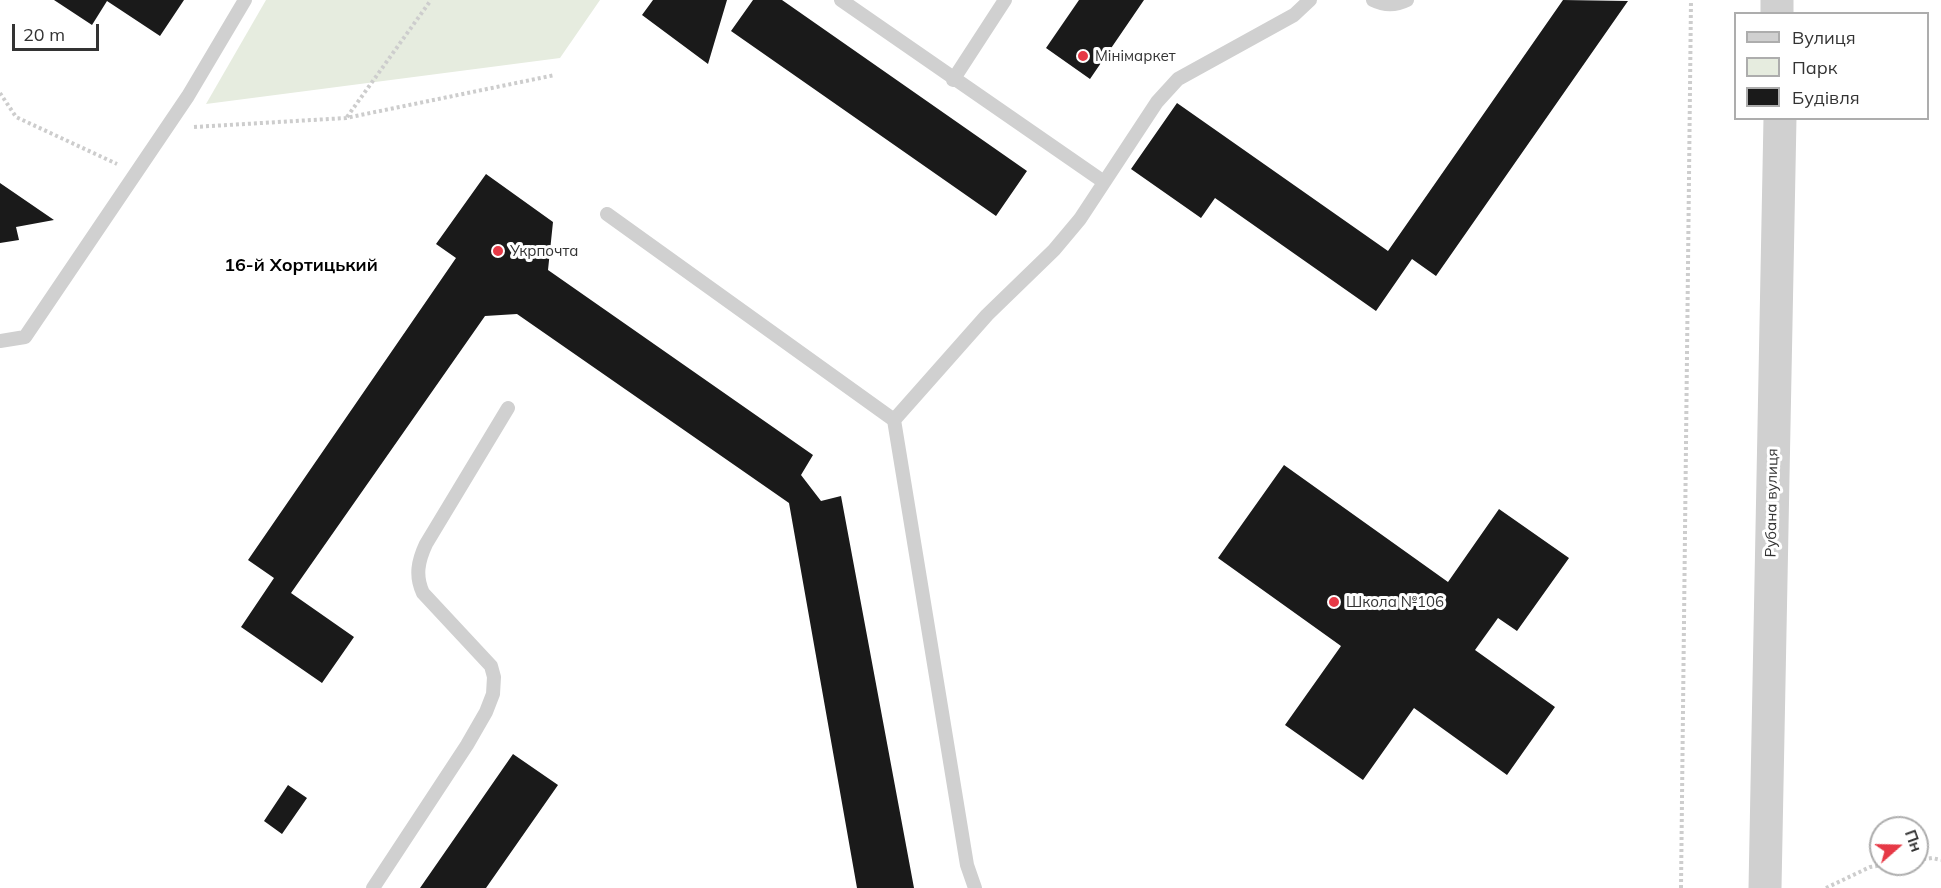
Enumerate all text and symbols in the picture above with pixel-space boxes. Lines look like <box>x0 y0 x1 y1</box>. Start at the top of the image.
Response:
scale bar <box>15 12 102 50</box>
legend <box>1734 12 1929 120</box>
text: 20 m <box>23 23 65 46</box>
text: Вулиця <box>1792 26 1856 49</box>
place label: Мiнiмаркет <box>1095 47 1176 65</box>
marker: Мiнiмаркет <box>1076 49 1090 63</box>
text: Парк <box>1792 56 1837 79</box>
text: Будівля <box>1792 86 1860 109</box>
place label: Укрпочта <box>510 242 578 260</box>
marker: Укрпочта <box>491 244 505 258</box>
district label: 16-й Хортицький <box>224 255 378 277</box>
street label: Рубана вулиця <box>1762 448 1782 558</box>
place label: Школа №106 <box>1346 593 1444 611</box>
marker: Школа №106 <box>1327 595 1341 609</box>
north arrow <box>1869 816 1929 876</box>
text: Пн <box>1901 827 1927 854</box>

